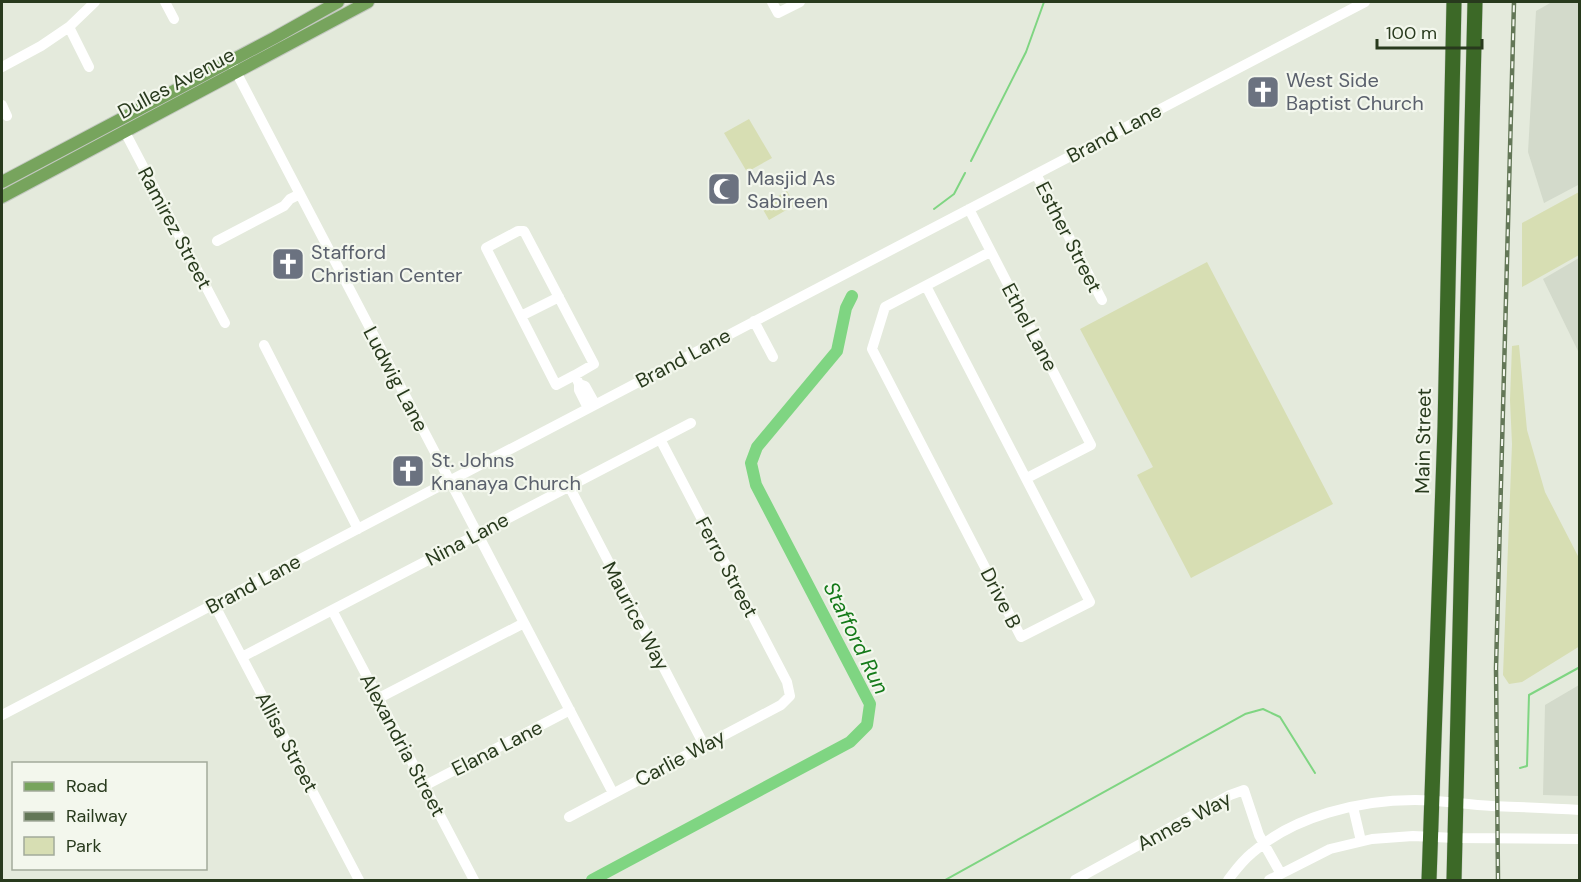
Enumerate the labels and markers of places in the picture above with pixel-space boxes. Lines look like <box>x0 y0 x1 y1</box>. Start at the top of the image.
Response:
place label: West Side Baptist Church <box>1286 67 1424 116</box>
church icon: West Side Baptist Church <box>1245 74 1281 110</box>
place label: Masjid As Sabireen <box>747 165 836 214</box>
mosque icon: Masjid As Sabireen <box>706 171 742 207</box>
place label: Stafford Christian Center <box>311 239 462 288</box>
church icon: Stafford Christian Center <box>270 246 306 282</box>
place label: St. Johns Knanaya Church <box>431 447 581 496</box>
church icon: St. Johns Knanaya Church <box>390 453 426 489</box>

